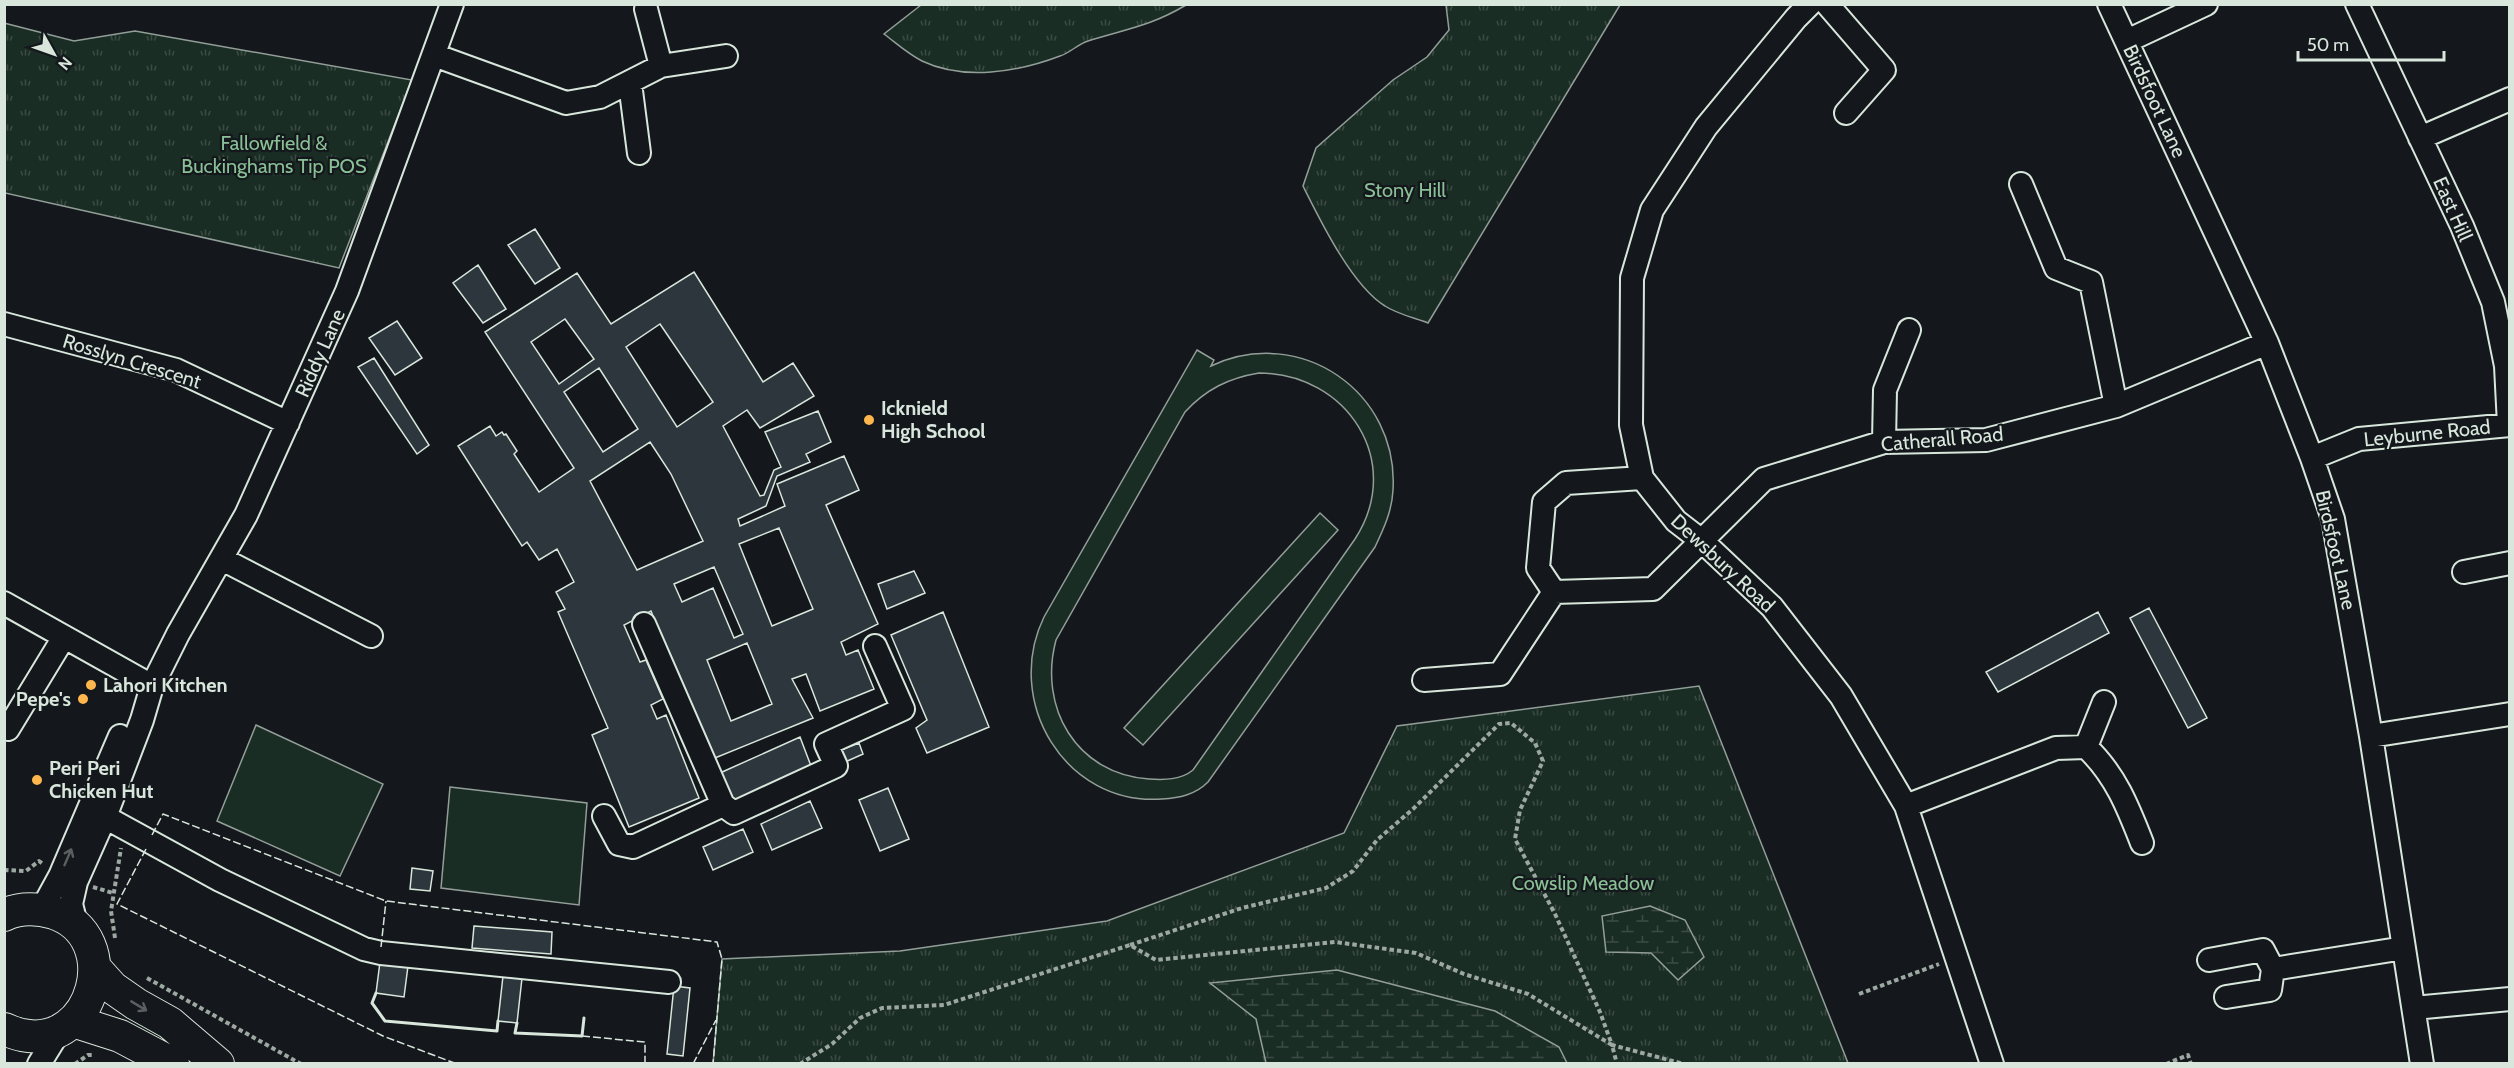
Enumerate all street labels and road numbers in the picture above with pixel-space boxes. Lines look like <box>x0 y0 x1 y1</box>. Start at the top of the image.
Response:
street label: Birdsfoot Lane <box>2118 41 2192 161</box>
street label: East Hill <box>2428 173 2478 245</box>
street label: Riddy Lane <box>290 305 350 401</box>
street label: Rosslyn Crescent <box>60 329 204 393</box>
street label: Leyburne Road <box>2362 414 2492 452</box>
street label: Catherall Road <box>1880 422 2004 456</box>
street label: Birdsfoot Lane <box>2311 488 2361 612</box>
street label: Dewsbury Road <box>1666 509 1780 617</box>

